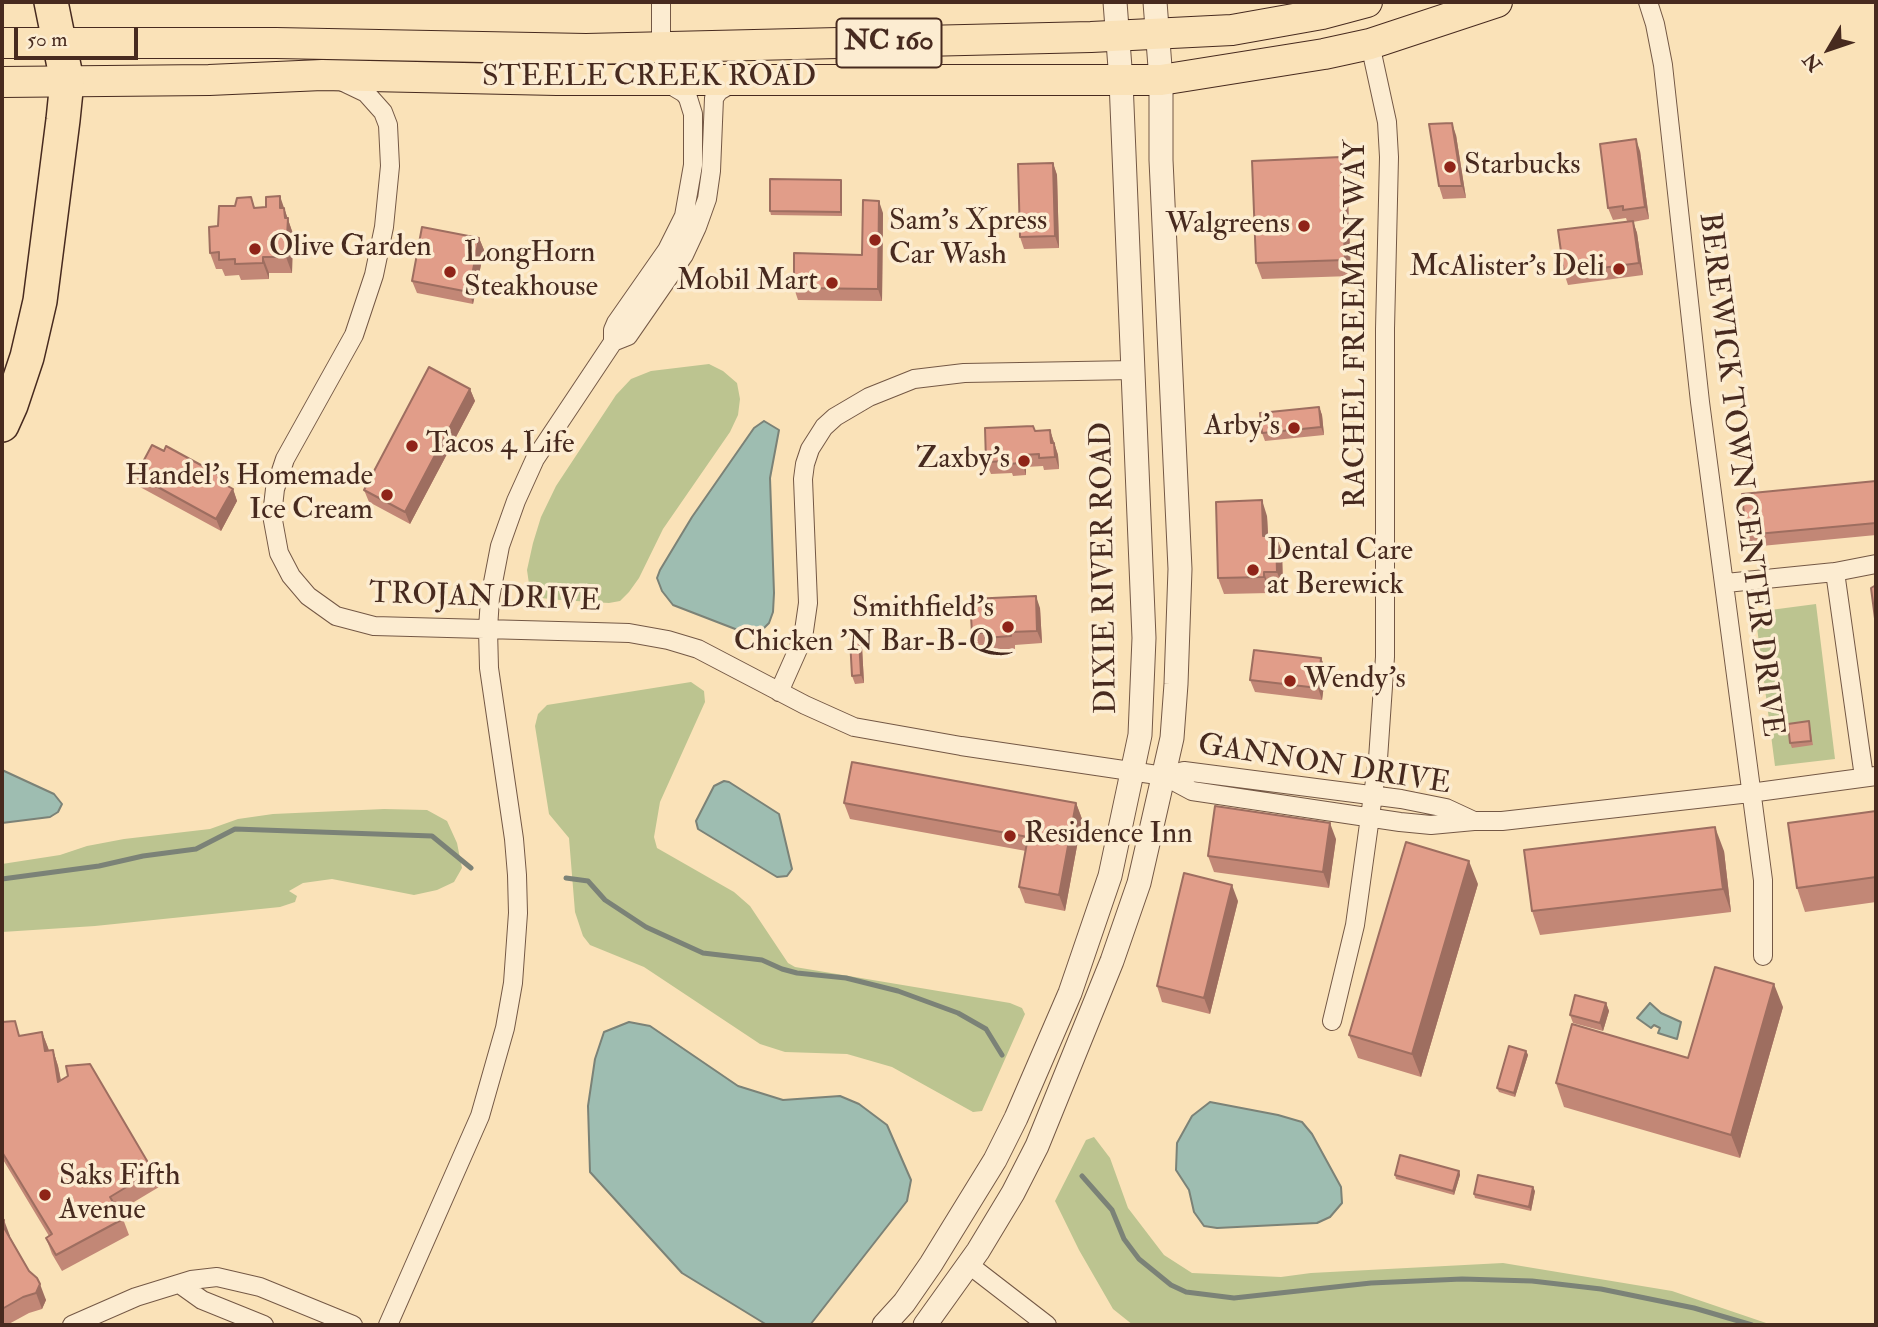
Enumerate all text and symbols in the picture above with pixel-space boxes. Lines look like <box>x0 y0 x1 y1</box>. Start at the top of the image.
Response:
scale bar <box>18 14 142 58</box>
north arrow <box>1794 14 1864 84</box>
road number: NC 160 <box>836 19 942 68</box>
text: 50 m <box>27 26 68 53</box>
text: N <box>1798 48 1827 76</box>
street label: STEELE CREEK ROAD <box>482 61 816 97</box>
street label: RACHEL FREEMAN WAY <box>1340 140 1376 508</box>
place label: Starbucks <box>1464 149 1581 185</box>
marker: Starbucks <box>1442 159 1458 175</box>
place label: Sam's Xpress Car Wash <box>889 205 1047 276</box>
place label: Walgreens <box>1165 208 1290 244</box>
street label: BEREWICK TOWN CENTER DRIVE <box>1689 211 1789 739</box>
marker: Walgreens <box>1296 218 1312 234</box>
place label: Olive Garden <box>269 231 432 267</box>
marker: Sam's Xpress Car Wash <box>867 232 883 248</box>
place label: LongHorn Steakhouse <box>464 237 598 308</box>
marker: Olive Garden <box>247 241 263 257</box>
place label: McAlister's Deli <box>1409 251 1605 287</box>
marker: McAlister's Deli <box>1611 261 1627 277</box>
marker: LongHorn Steakhouse <box>442 264 458 280</box>
place label: Mobil Mart <box>676 265 818 301</box>
marker: Mobil Mart <box>824 275 840 291</box>
place label: Arby's <box>1204 410 1280 446</box>
marker: Arby's <box>1286 420 1302 436</box>
street label: DIXIE RIVER ROAD <box>1085 422 1127 714</box>
place label: Tacos 4 Life <box>426 428 575 464</box>
marker: Tacos 4 Life <box>404 438 420 454</box>
place label: Zaxby's <box>916 443 1010 479</box>
marker: Zaxby's <box>1016 453 1032 469</box>
place label: Handel's Homemade Ice Cream <box>125 460 373 530</box>
marker: Handel's Homemade Ice Cream <box>379 487 395 503</box>
place label: Dental Care at Berewick <box>1267 535 1413 606</box>
marker: Dental Care at Berewick <box>1245 562 1261 578</box>
street label: TROJAN DRIVE <box>368 577 602 621</box>
place label: Smithfield's Chicken 'N Bar-B-Q <box>734 592 994 662</box>
marker: Smithfield's Chicken 'N Bar-B-Q <box>1000 619 1016 635</box>
place label: Wendy's <box>1304 663 1406 699</box>
marker: Wendy's <box>1282 673 1298 689</box>
street label: GANNON DRIVE <box>1195 728 1453 804</box>
place label: Residence Inn <box>1024 818 1193 854</box>
marker: Residence Inn <box>1002 828 1018 844</box>
place label: Saks Fifth Avenue <box>59 1160 180 1230</box>
marker: Saks Fifth Avenue <box>37 1187 53 1203</box>

